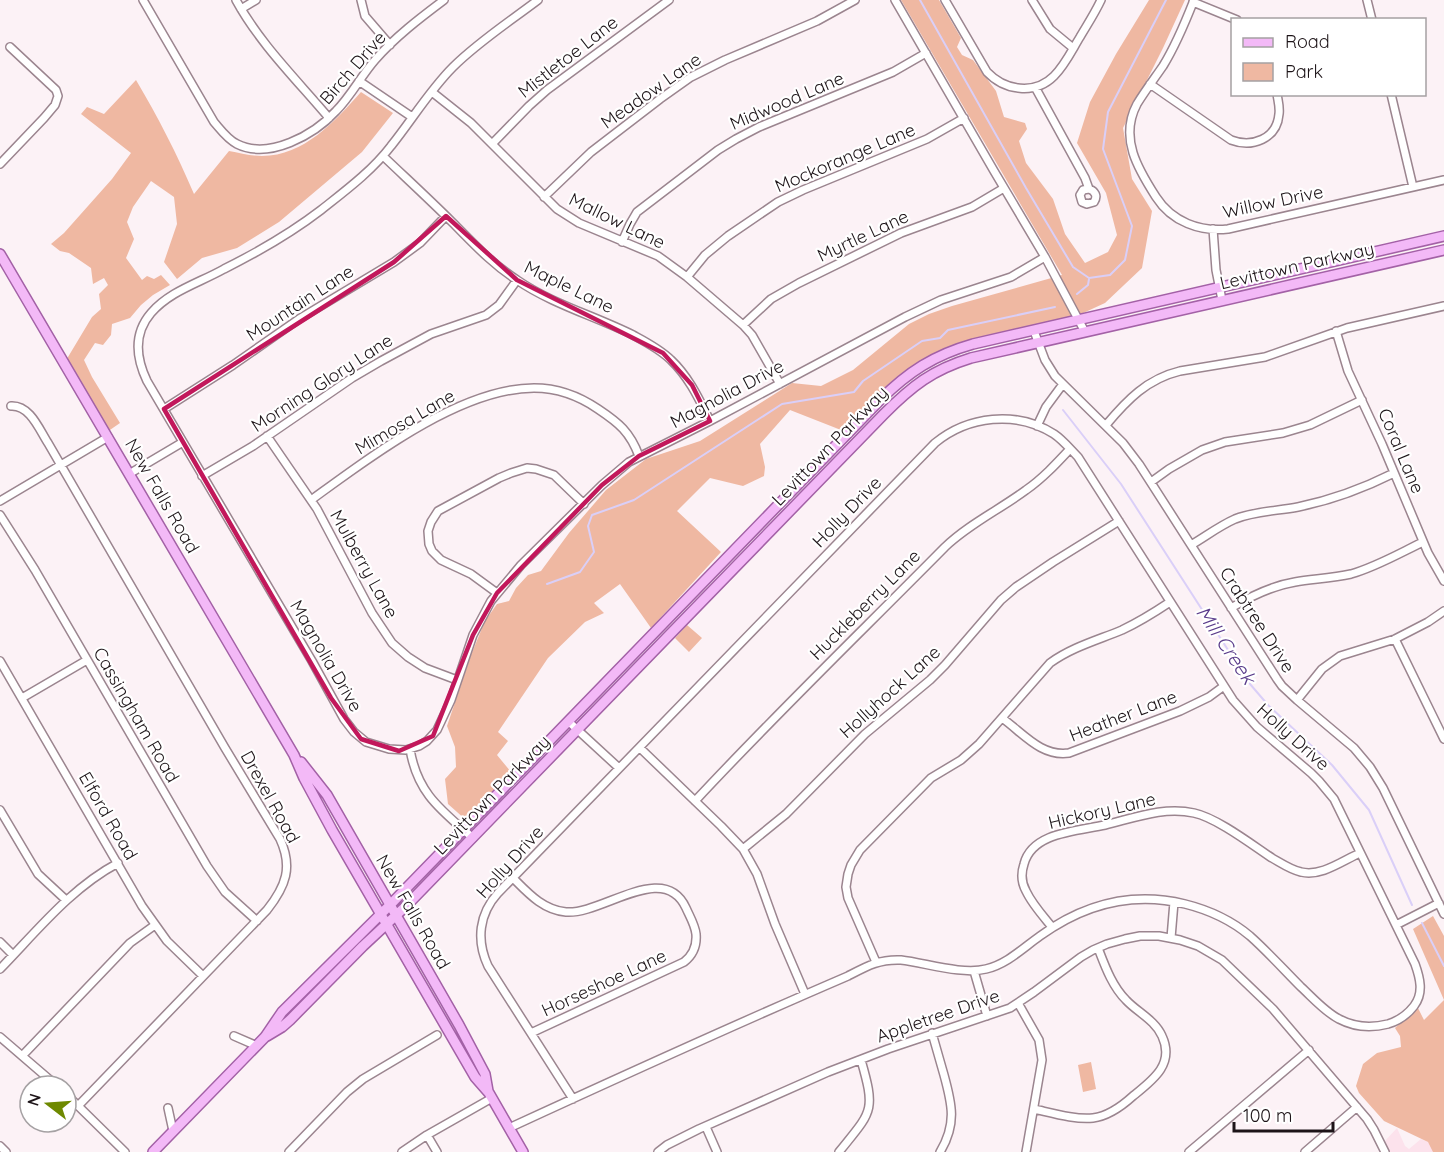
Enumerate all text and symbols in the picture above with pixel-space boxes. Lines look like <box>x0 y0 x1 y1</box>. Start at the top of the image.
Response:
street label: Mistletoe Lane <box>513 10 622 103</box>
legend <box>1231 18 1426 96</box>
street label: Birch Drive <box>314 26 391 109</box>
text: Road <box>1285 30 1330 53</box>
street label: Meadow Lane <box>596 48 705 134</box>
text: Park <box>1285 60 1323 83</box>
street label: Midwood Lane <box>726 66 847 135</box>
street label: Mockorange Lane <box>771 118 918 197</box>
street label: Willow Drive <box>1221 180 1325 223</box>
street label: Mallow Lane <box>565 187 669 254</box>
street label: Myrtle Lane <box>813 204 912 267</box>
street label: Levittown Parkway <box>1217 237 1376 294</box>
street label: Maple Lane <box>521 255 618 318</box>
street label: Mountain Lane <box>242 259 358 346</box>
street label: Morning Glory Lane <box>247 328 397 437</box>
street label: Magnolia Drive <box>666 354 788 433</box>
street label: Levittown Parkway <box>767 381 893 510</box>
street label: Mimosa Lane <box>351 384 459 459</box>
street label: Coral Lane <box>1373 405 1430 497</box>
street label: New Falls Road <box>120 434 205 557</box>
street label: Holly Drive <box>807 471 886 552</box>
street label: Mulberry Lane <box>325 506 404 622</box>
street label: Huckleberry Lane <box>804 544 925 665</box>
street label: Crabtree Drive <box>1215 563 1300 677</box>
street label: Magnolia Drive <box>285 596 368 716</box>
water label: Mill Creek <box>1191 601 1263 691</box>
street label: Hollyhock Lane <box>834 640 945 743</box>
street label: Cassingham Road <box>88 643 184 786</box>
street label: Heather Lane <box>1066 684 1180 747</box>
street label: Holly Drive <box>1252 698 1335 775</box>
street label: Levittown Parkway <box>429 730 555 859</box>
street label: Drexel Road <box>236 747 305 847</box>
street label: Elford Road <box>74 768 143 864</box>
street label: Hickory Lane <box>1046 787 1158 834</box>
street label: Holly Drive <box>471 820 548 903</box>
street label: New Falls Road <box>371 850 456 973</box>
street label: Horseshoe Lane <box>538 944 670 1022</box>
street label: Appletree Drive <box>873 984 1002 1047</box>
north arrow <box>18 1074 78 1134</box>
text: N <box>22 1091 45 1108</box>
scale bar <box>1234 1095 1333 1133</box>
text: 100 m <box>1243 1104 1292 1127</box>

